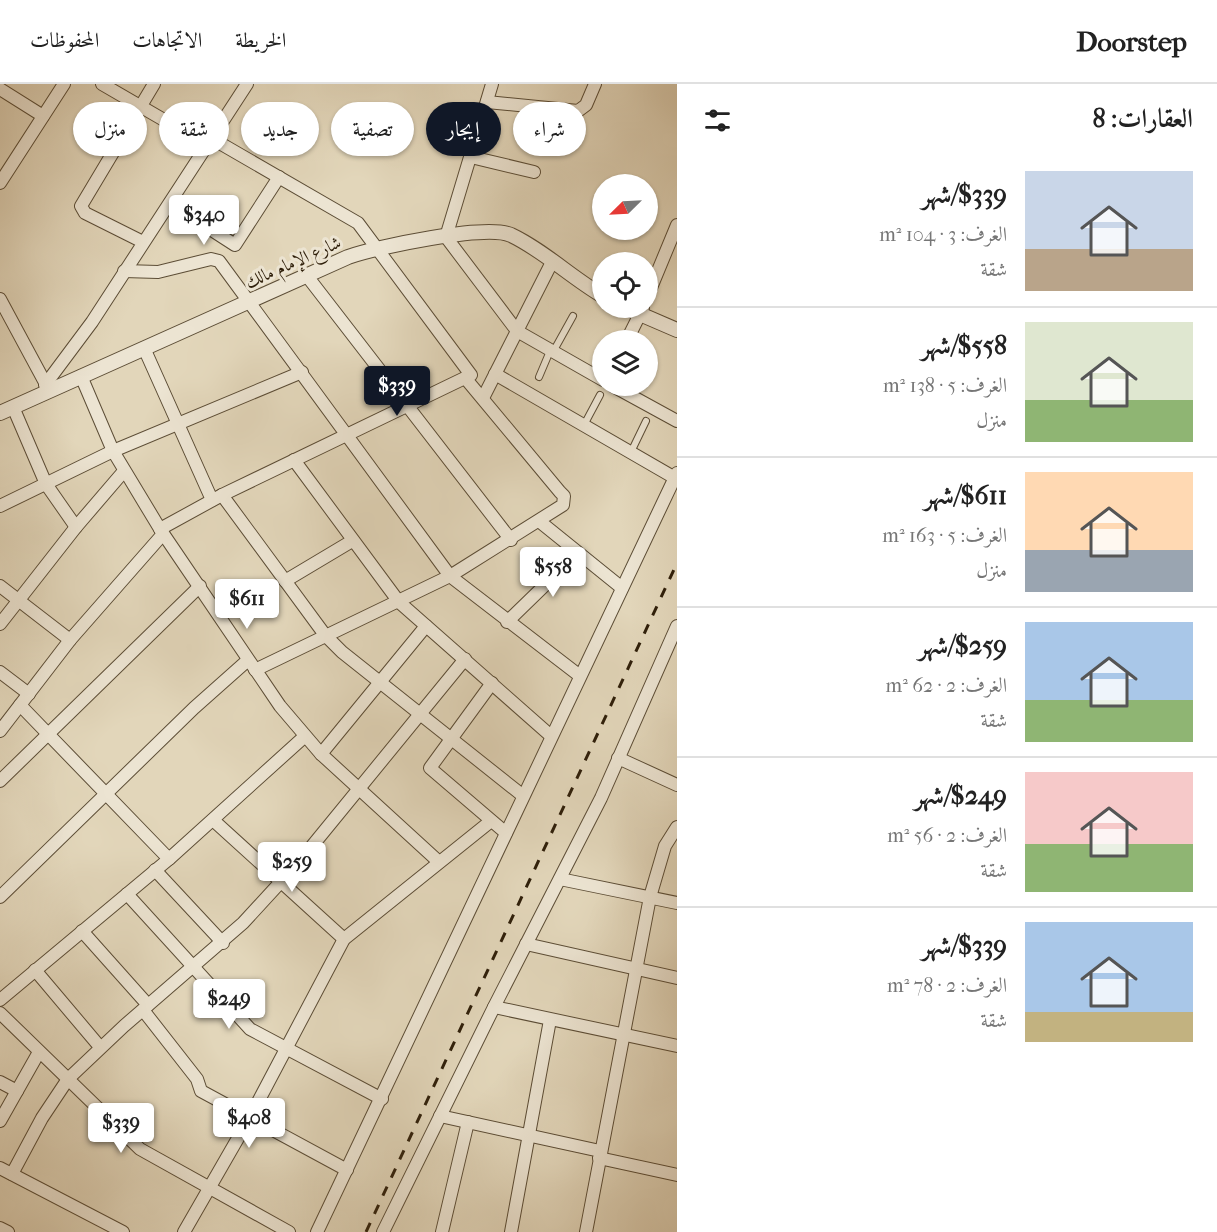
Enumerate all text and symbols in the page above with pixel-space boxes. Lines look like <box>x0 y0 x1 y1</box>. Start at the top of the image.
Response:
text: Doorstep <box>1076 25 1187 58</box>
text: المحفوظات <box>30 28 99 52</box>
text: الاتجاهات <box>132 28 202 52</box>
text: الخريطة <box>235 28 286 52</box>
chip: منزل <box>73 102 147 156</box>
chip: شقة <box>159 102 229 156</box>
chip: جديد <box>241 102 319 156</box>
chip: تصفية <box>331 102 414 156</box>
chip: إيجار <box>426 102 501 156</box>
chip: شراء <box>513 102 586 156</box>
text: العقارات: 8 <box>1092 103 1193 134</box>
icon: filters <box>701 104 734 137</box>
north arrow <box>592 174 658 240</box>
map controls <box>592 174 658 396</box>
text: $339/شهر <box>922 179 1007 210</box>
pin: $340 <box>168 195 240 246</box>
icon: home <box>1073 195 1145 267</box>
text: $340 <box>183 203 225 226</box>
text: الغرف: 3 · 104 m² <box>879 223 1007 246</box>
street label: شارع الإمام مالك <box>242 232 346 298</box>
button: locate <box>592 252 658 318</box>
text: شقة <box>981 258 1007 281</box>
button: layers <box>592 330 658 396</box>
text: $558/شهر <box>921 330 1007 361</box>
icon: home <box>1073 346 1145 418</box>
pin: $339 <box>361 366 433 417</box>
text: $339 <box>378 374 416 397</box>
text: الغرف: 5 · 138 m² <box>883 374 1007 397</box>
text: منزل <box>976 409 1007 432</box>
text: $611/شهر <box>924 480 1007 511</box>
icon: home <box>1073 496 1145 568</box>
text: الغرف: 5 · 163 m² <box>882 524 1007 547</box>
pin: $558 <box>517 547 589 598</box>
text: $558 <box>534 555 572 578</box>
text: منزل <box>976 559 1007 582</box>
pin: $611 <box>211 579 283 630</box>
text: $611 <box>229 587 265 610</box>
text: $259/شهر <box>918 630 1007 661</box>
icon: home <box>1073 646 1145 718</box>
text: الغرف: 2 · 62 m² <box>886 674 1007 697</box>
text: شقة <box>981 709 1007 732</box>
text: $249/شهر <box>914 780 1007 811</box>
icon: home <box>1073 796 1145 868</box>
text: الغرف: 2 · 56 m² <box>887 824 1007 847</box>
pin: $259 <box>256 842 328 893</box>
text: $259 <box>272 850 312 873</box>
text: شقة <box>981 859 1007 882</box>
text: $339/شهر <box>922 930 1007 961</box>
icon: home <box>1073 946 1145 1018</box>
text: الغرف: 2 · 78 m² <box>887 974 1007 997</box>
pin: $249 <box>193 979 265 1030</box>
text: $249 <box>207 987 251 1010</box>
text: شقة <box>981 1009 1007 1032</box>
pin: $408 <box>213 1098 285 1149</box>
pin: $339 <box>85 1103 157 1154</box>
text: $408 <box>227 1106 271 1129</box>
text: $339 <box>102 1111 140 1134</box>

